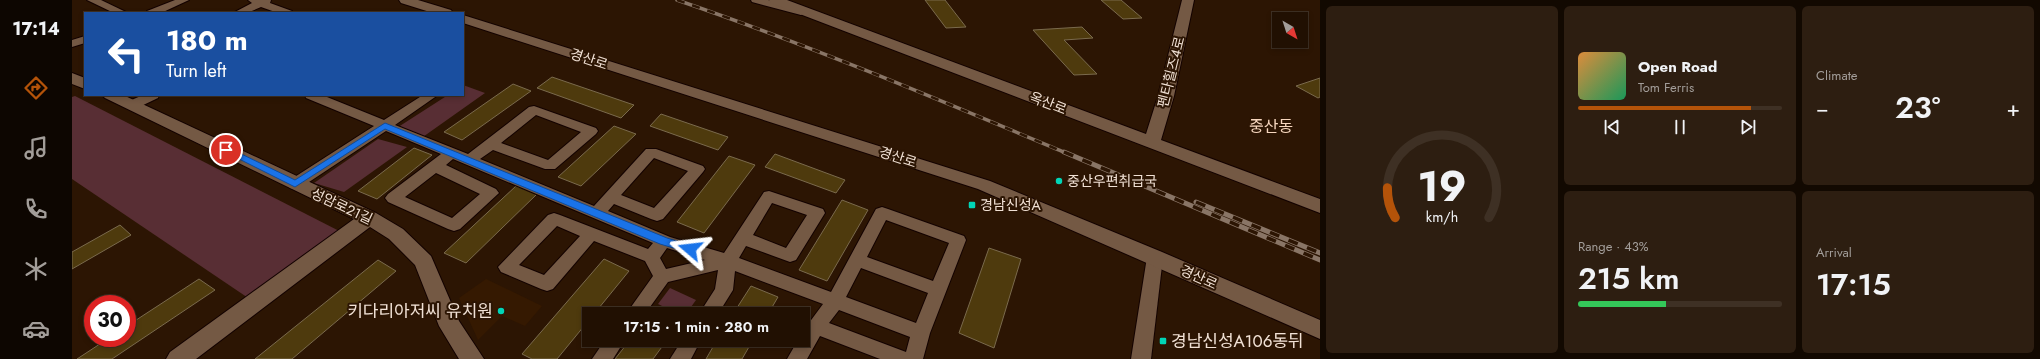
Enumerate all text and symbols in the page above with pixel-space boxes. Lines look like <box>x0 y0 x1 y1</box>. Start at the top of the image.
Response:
north arrow <box>1272 12 1308 48</box>
map controls <box>1272 12 1308 48</box>
text: 17:14 <box>12 16 60 42</box>
text: 180 m <box>166 20 248 61</box>
icon: left <box>100 28 152 80</box>
street label: 펜타힐즈4로 <box>1153 34 1190 110</box>
street label: 경산로 <box>568 44 611 75</box>
text: Open Road <box>1638 56 1717 78</box>
text: Turn left <box>166 58 226 84</box>
text: Climate <box>1816 66 1857 85</box>
icon: directions <box>22 74 50 102</box>
text: Tom Ferris <box>1638 78 1694 97</box>
text: 23° <box>1895 86 1940 129</box>
street label: 옥산로 <box>1026 87 1070 119</box>
text: − <box>1816 92 1829 124</box>
text: + <box>2006 92 2020 124</box>
district label: 중산동 <box>1249 115 1293 138</box>
icon: previous <box>1601 116 1623 138</box>
icon: pause <box>1669 116 1691 138</box>
icon: next <box>1737 116 1759 138</box>
pin <box>209 133 243 167</box>
icon: music <box>22 134 50 162</box>
icon: arrive <box>215 139 237 161</box>
street label: 경산로 <box>877 142 920 173</box>
text: 19 <box>1418 155 1466 216</box>
place label: 중산우편취급국 <box>1067 171 1157 191</box>
marker: 중산우편취급국 <box>1054 176 1064 186</box>
street label: 성암로21길 <box>308 183 376 229</box>
icon: phone <box>22 195 50 223</box>
place label: 경남신성A <box>980 195 1042 215</box>
marker: 경남신성A <box>967 200 977 210</box>
text: km/h <box>1426 206 1458 226</box>
position arrow <box>669 228 711 270</box>
text: Range · 43% <box>1578 237 1649 256</box>
text: Arrival <box>1816 243 1852 262</box>
icon: climate <box>22 255 50 283</box>
text: 215 km <box>1578 257 1679 300</box>
street label: 경산로 <box>1177 260 1221 294</box>
text: 17:15 <box>1816 263 1891 306</box>
speed limit sign: 30 <box>84 295 136 347</box>
place label: 키다리아저씨 유치원 <box>347 299 493 323</box>
marker: 키다리아저씨 유치원 <box>496 306 506 316</box>
icon: car <box>22 315 50 343</box>
text: 17:15 · 1 min · 280 m <box>623 316 769 338</box>
place label: 경남신성A106동뒤 <box>1171 329 1304 353</box>
marker: 경남신성A106동뒤 <box>1158 336 1168 346</box>

